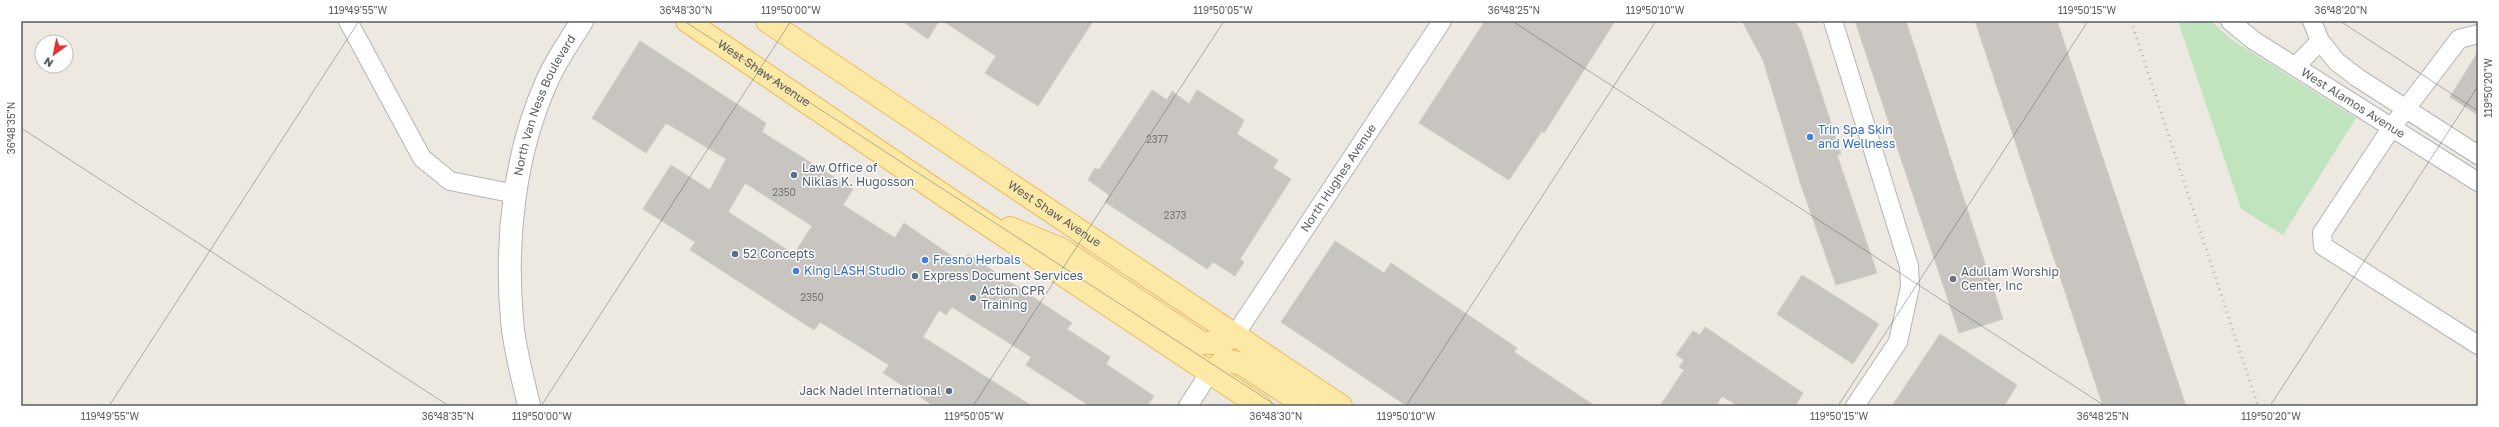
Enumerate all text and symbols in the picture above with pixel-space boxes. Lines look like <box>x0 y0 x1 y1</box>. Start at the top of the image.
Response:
text: 119°49'55"W <box>329 4 388 16</box>
text: 36°48'30"N <box>660 4 712 16</box>
text: 119°50'00"W <box>761 4 821 16</box>
text: 119°50'05"W <box>1193 4 1253 16</box>
text: 36°48'25"N <box>1488 4 1540 16</box>
text: 119°50'10"W <box>1626 4 1685 16</box>
text: 119°50'15"W <box>2058 4 2116 16</box>
text: 36°48'20"N <box>2315 4 2367 16</box>
street label: North Van Ness Boulevard <box>510 32 578 177</box>
north arrow <box>34 34 74 74</box>
street label: West Shaw Avenue <box>715 36 814 110</box>
text: N <box>41 55 55 71</box>
text: 119°50'20"W <box>2482 58 2494 118</box>
street label: West Alamos Avenue <box>2298 64 2408 141</box>
text: 36°48'35"N <box>5 102 17 154</box>
street label: North Hughes Avenue <box>1297 121 1379 235</box>
place label: Trin Spa Skin and Wellness <box>1818 122 1895 151</box>
marker: Trin Spa Skin and Wellness <box>1805 132 1815 142</box>
house number: 2377 <box>1146 133 1168 145</box>
place label: Law Office of Niklas K. Hugosson <box>802 160 914 189</box>
marker: Law Office of Niklas K. Hugosson <box>789 170 799 180</box>
street label: West Shaw Avenue <box>1005 177 1104 250</box>
house number: 2350 <box>772 186 796 198</box>
house number: 2373 <box>1164 209 1187 221</box>
place label: 52 Concepts <box>743 246 815 261</box>
marker: 52 Concepts <box>730 249 740 259</box>
place label: Fresno Herbals <box>933 252 1021 267</box>
marker: Fresno Herbals <box>920 255 930 265</box>
place label: King LASH Studio <box>804 263 905 278</box>
place label: Adullam Worship Center, Inc <box>1961 264 2059 293</box>
marker: King LASH Studio <box>791 266 801 276</box>
place label: Express Document Services <box>923 268 1083 283</box>
marker: Express Document Services <box>910 271 920 281</box>
marker: Adullam Worship Center, Inc <box>1948 274 1958 284</box>
place label: Action CPR Training <box>981 283 1045 312</box>
house number: 2350 <box>800 291 824 303</box>
marker: Action CPR Training <box>968 293 978 303</box>
place label: Jack Nadel International <box>799 383 941 398</box>
marker: Jack Nadel International <box>944 386 954 396</box>
text: 119°49'55"W <box>81 410 140 422</box>
text: 36°48'35"N <box>422 410 474 422</box>
text: 119°50'00"W <box>512 410 572 422</box>
text: 119°50'05"W <box>944 410 1004 422</box>
text: 36°48'30"N <box>1250 410 1302 422</box>
text: 119°50'10"W <box>1377 410 1436 422</box>
text: 119°50'15"W <box>1810 410 1868 422</box>
text: 36°48'25"N <box>2077 410 2129 422</box>
text: 119°50'20"W <box>2241 410 2301 422</box>

